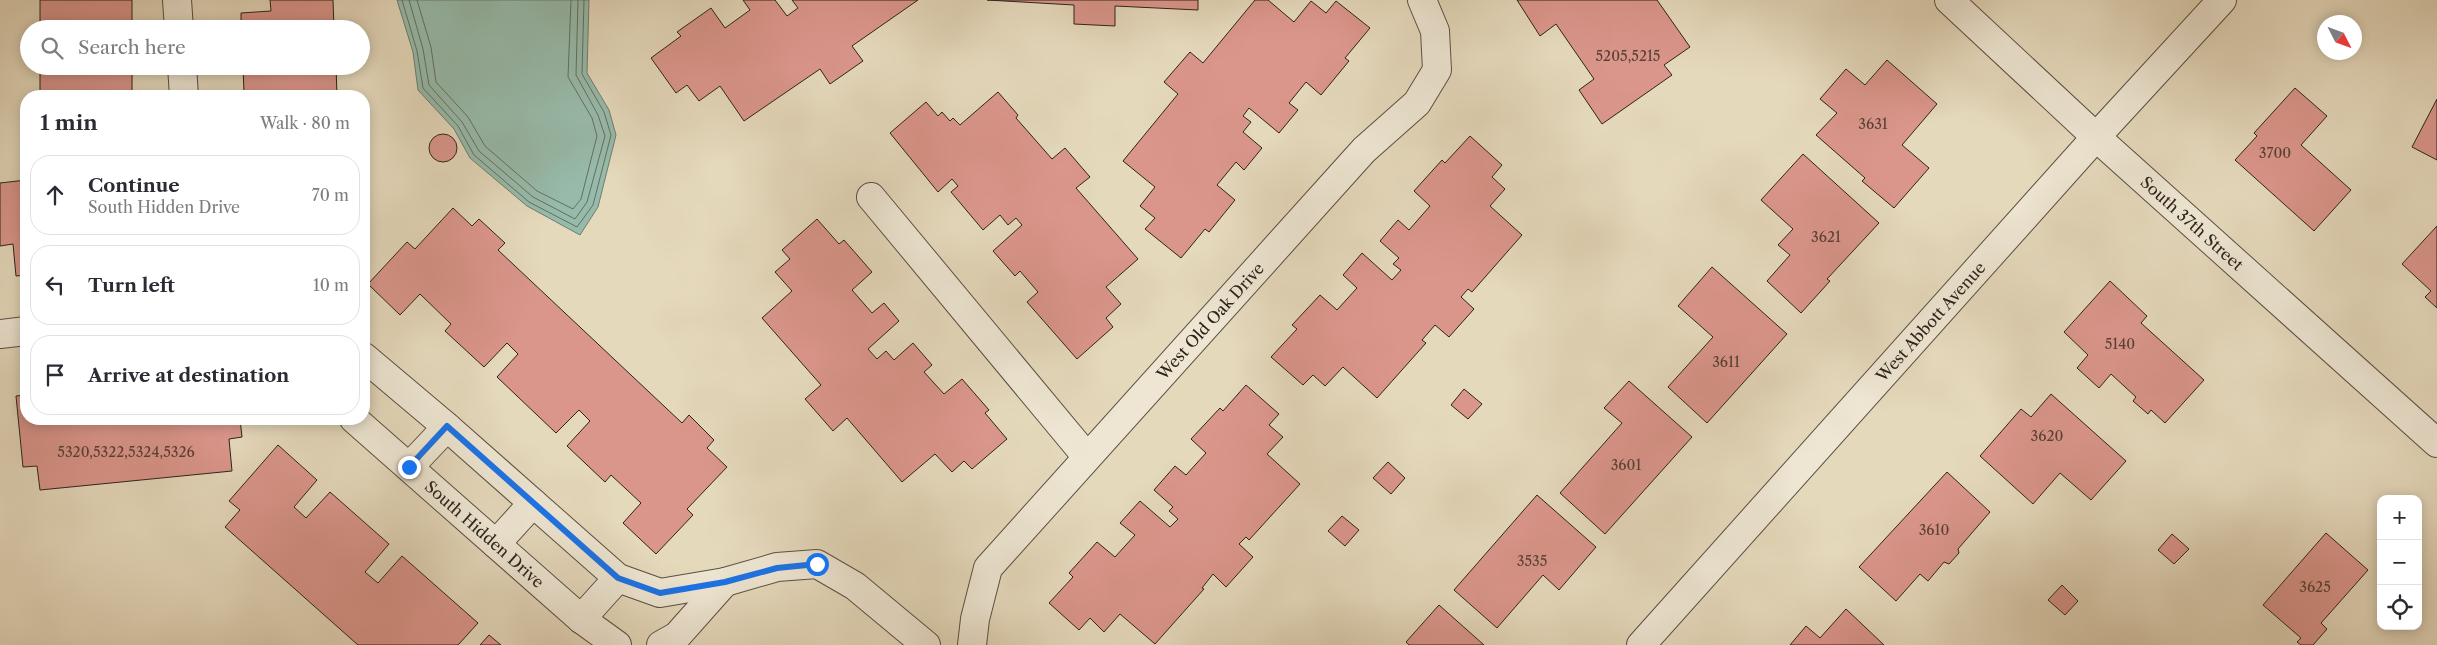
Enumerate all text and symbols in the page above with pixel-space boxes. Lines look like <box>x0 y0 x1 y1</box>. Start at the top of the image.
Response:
north arrow <box>2317 15 2362 60</box>
search box <box>20 20 370 75</box>
icon: search <box>38 34 66 62</box>
text: Search here <box>78 36 186 59</box>
house number: 5205,5215 <box>1596 47 1660 65</box>
text: 1 min <box>40 110 98 135</box>
text: Walk · 80 m <box>260 113 350 133</box>
house number: 3631 <box>1858 115 1888 133</box>
house number: 3700 <box>2259 144 2291 162</box>
street label: South 37th Street <box>2137 172 2248 275</box>
text: Continue <box>88 174 180 197</box>
icon: ahead <box>41 181 69 209</box>
text: 70 m <box>312 185 349 205</box>
text: South Hidden Drive <box>88 197 240 217</box>
house number: 3621 <box>1811 228 1841 246</box>
street label: West Old Oak Drive <box>1152 258 1268 384</box>
street label: West Abbott Avenue <box>1871 258 1989 387</box>
icon: left <box>41 271 69 299</box>
text: Turn left <box>88 274 175 297</box>
text: 10 m <box>313 275 349 295</box>
house number: 5140 <box>2105 335 2135 353</box>
house number: 3611 <box>1712 353 1740 371</box>
icon: arrive <box>41 361 69 389</box>
text: Arrive at destination <box>88 364 289 387</box>
house number: 3620 <box>2031 427 2064 445</box>
house number: 5320,5322,5324,5326 <box>57 443 195 461</box>
route end <box>398 456 421 479</box>
house number: 3601 <box>1611 456 1641 474</box>
street label: South Hidden Drive <box>421 476 548 592</box>
map controls <box>2377 495 2422 630</box>
button: + <box>2377 495 2422 540</box>
house number: 3610 <box>1919 521 1949 539</box>
button: − <box>2377 540 2422 585</box>
house number: 3535 <box>1517 552 1547 570</box>
route start <box>806 553 829 576</box>
house number: 3625 <box>2299 578 2331 596</box>
button: locate <box>2377 585 2422 630</box>

